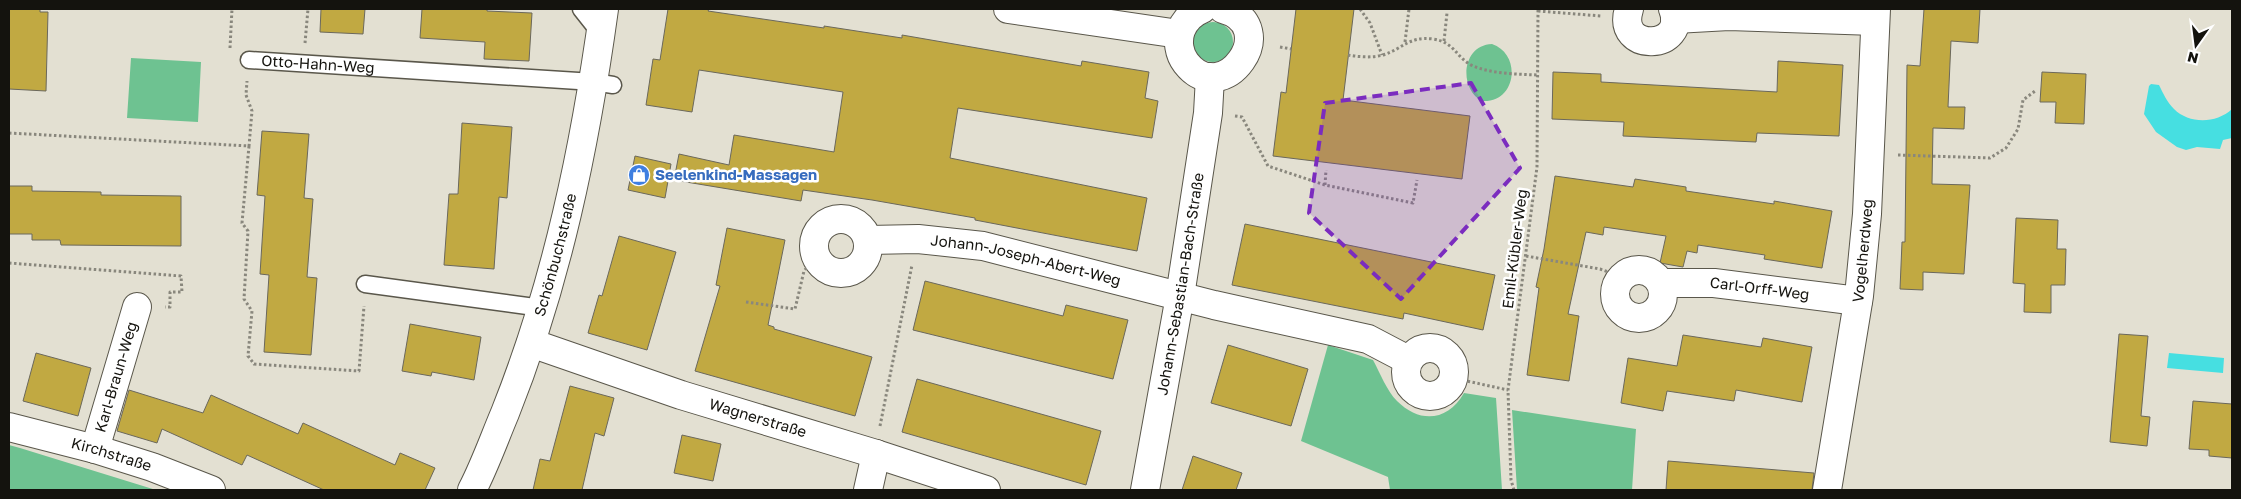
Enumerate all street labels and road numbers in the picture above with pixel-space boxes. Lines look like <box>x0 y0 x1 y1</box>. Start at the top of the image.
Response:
street label: Otto-Hahn-Weg <box>261 51 375 76</box>
street label: Johann-Sebastian-Bach-Straße <box>1152 171 1207 397</box>
street label: Emil-Kübler-Weg <box>1498 188 1530 310</box>
street label: Schönbuchstraße <box>530 191 579 318</box>
street label: Vogelherdweg <box>1848 199 1876 304</box>
street label: Johann-Joseph-Abert-Weg <box>930 230 1123 289</box>
street label: Carl-Orff-Weg <box>1709 273 1811 303</box>
street label: Karl-Braun-Weg <box>90 319 140 434</box>
street label: Wagnerstraße <box>707 394 809 441</box>
street label: Kirchstraße <box>69 433 154 474</box>

